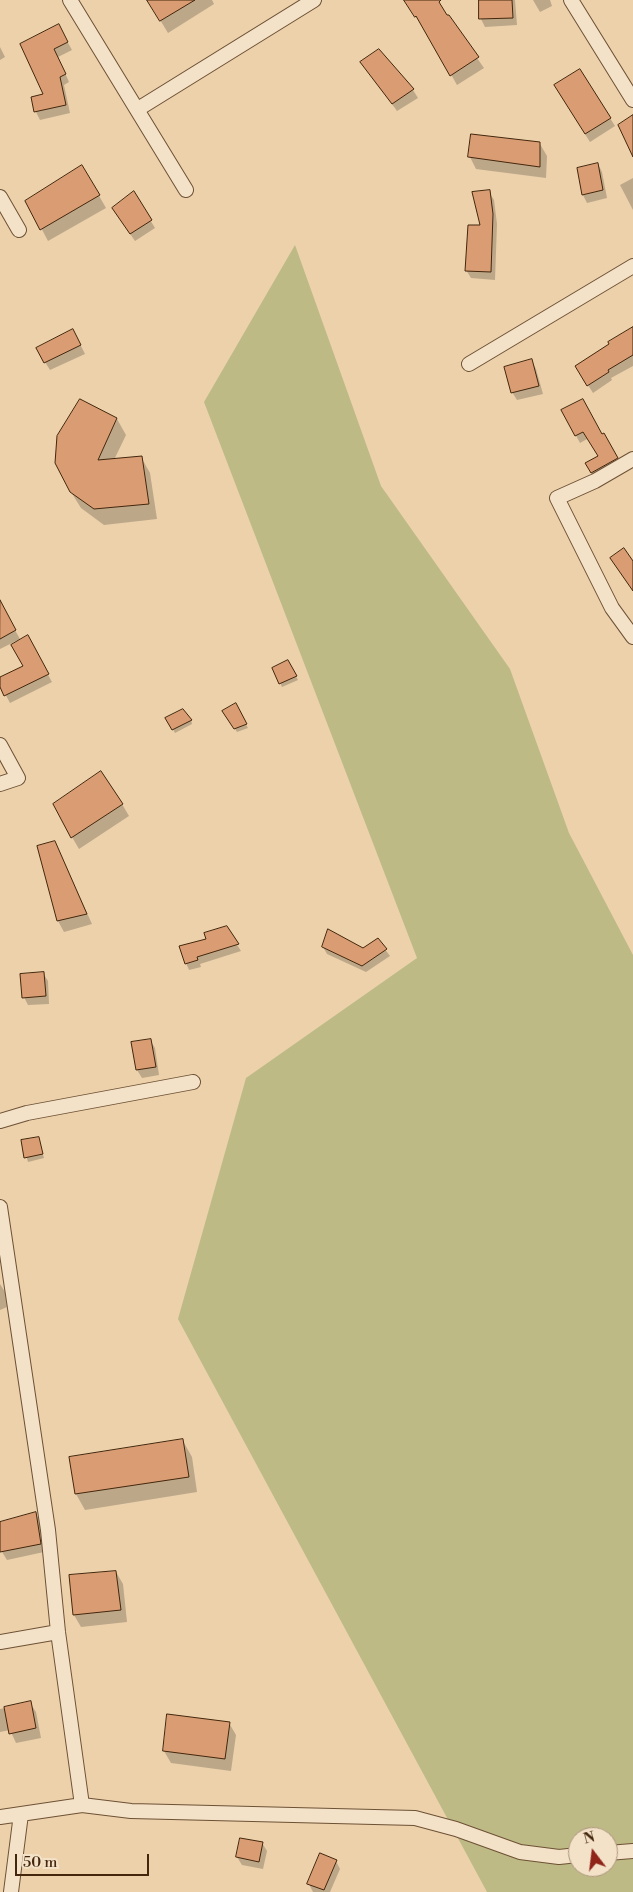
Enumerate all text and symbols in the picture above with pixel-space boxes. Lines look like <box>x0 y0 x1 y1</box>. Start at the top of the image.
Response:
north arrow <box>568 1827 618 1877</box>
text: N <box>582 1828 597 1849</box>
scale bar <box>18 1844 151 1876</box>
text: 50 m <box>23 1853 57 1872</box>

